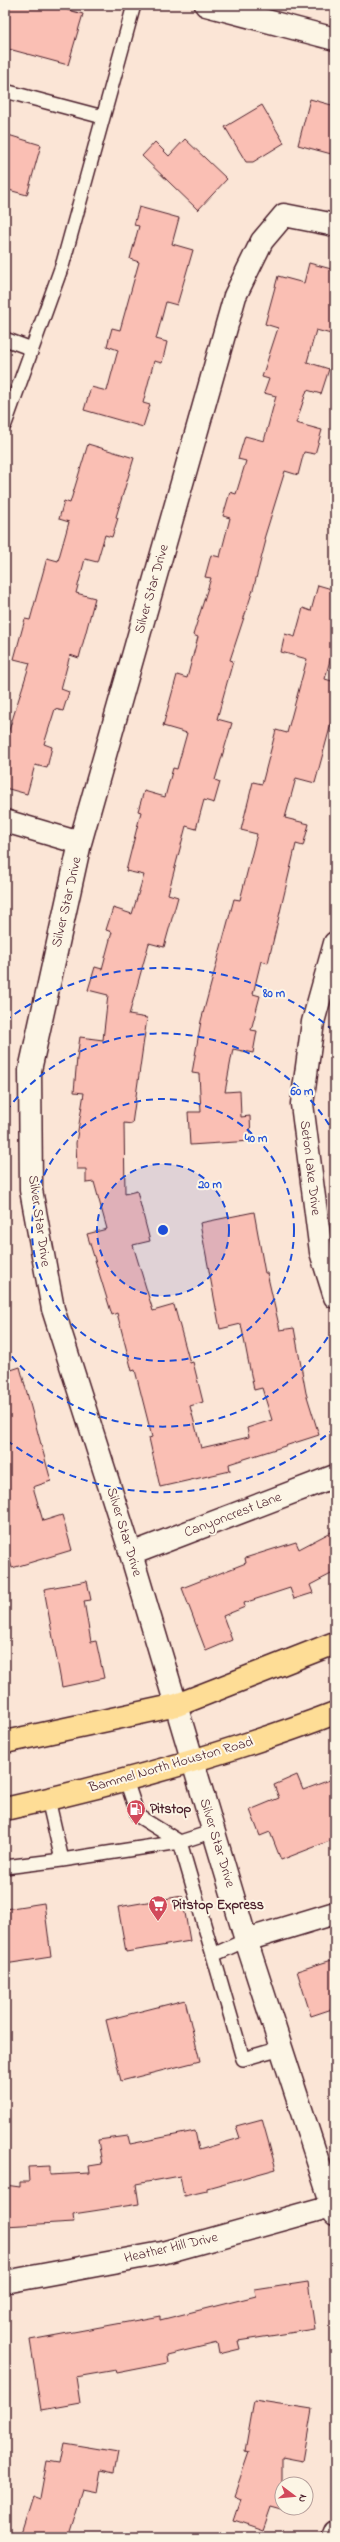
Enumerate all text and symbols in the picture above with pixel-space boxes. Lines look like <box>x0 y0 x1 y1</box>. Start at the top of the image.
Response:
street label: Silver Star Drive <box>129 541 175 636</box>
street label: Silver Star Drive <box>46 854 88 949</box>
text: 80 m <box>262 985 286 1003</box>
text: 60 m <box>290 1083 314 1101</box>
street label: Seton Lake Drive <box>294 1119 326 1217</box>
text: 40 m <box>244 1130 268 1148</box>
street label: Silver Star Drive <box>22 1174 56 1269</box>
text: 20 m <box>197 1176 222 1194</box>
centre of rings <box>156 1223 170 1237</box>
street label: Silver Star Drive <box>100 1485 148 1580</box>
street label: Canyoncrest Lane <box>181 1487 286 1544</box>
street label: Bammel North Houston Road <box>85 1731 256 1799</box>
street label: Silver Star Drive <box>193 1796 241 1891</box>
fuel station icon: Pitstop <box>125 1798 147 1826</box>
place label: Pitstop <box>150 1799 192 1820</box>
supermarket icon: Pitstop Express <box>147 1894 169 1922</box>
place label: Pitstop Express <box>172 1895 264 1916</box>
street label: Heather Hill Drive <box>122 2227 221 2269</box>
north arrow <box>274 2476 314 2516</box>
text: N <box>294 2493 311 2504</box>

